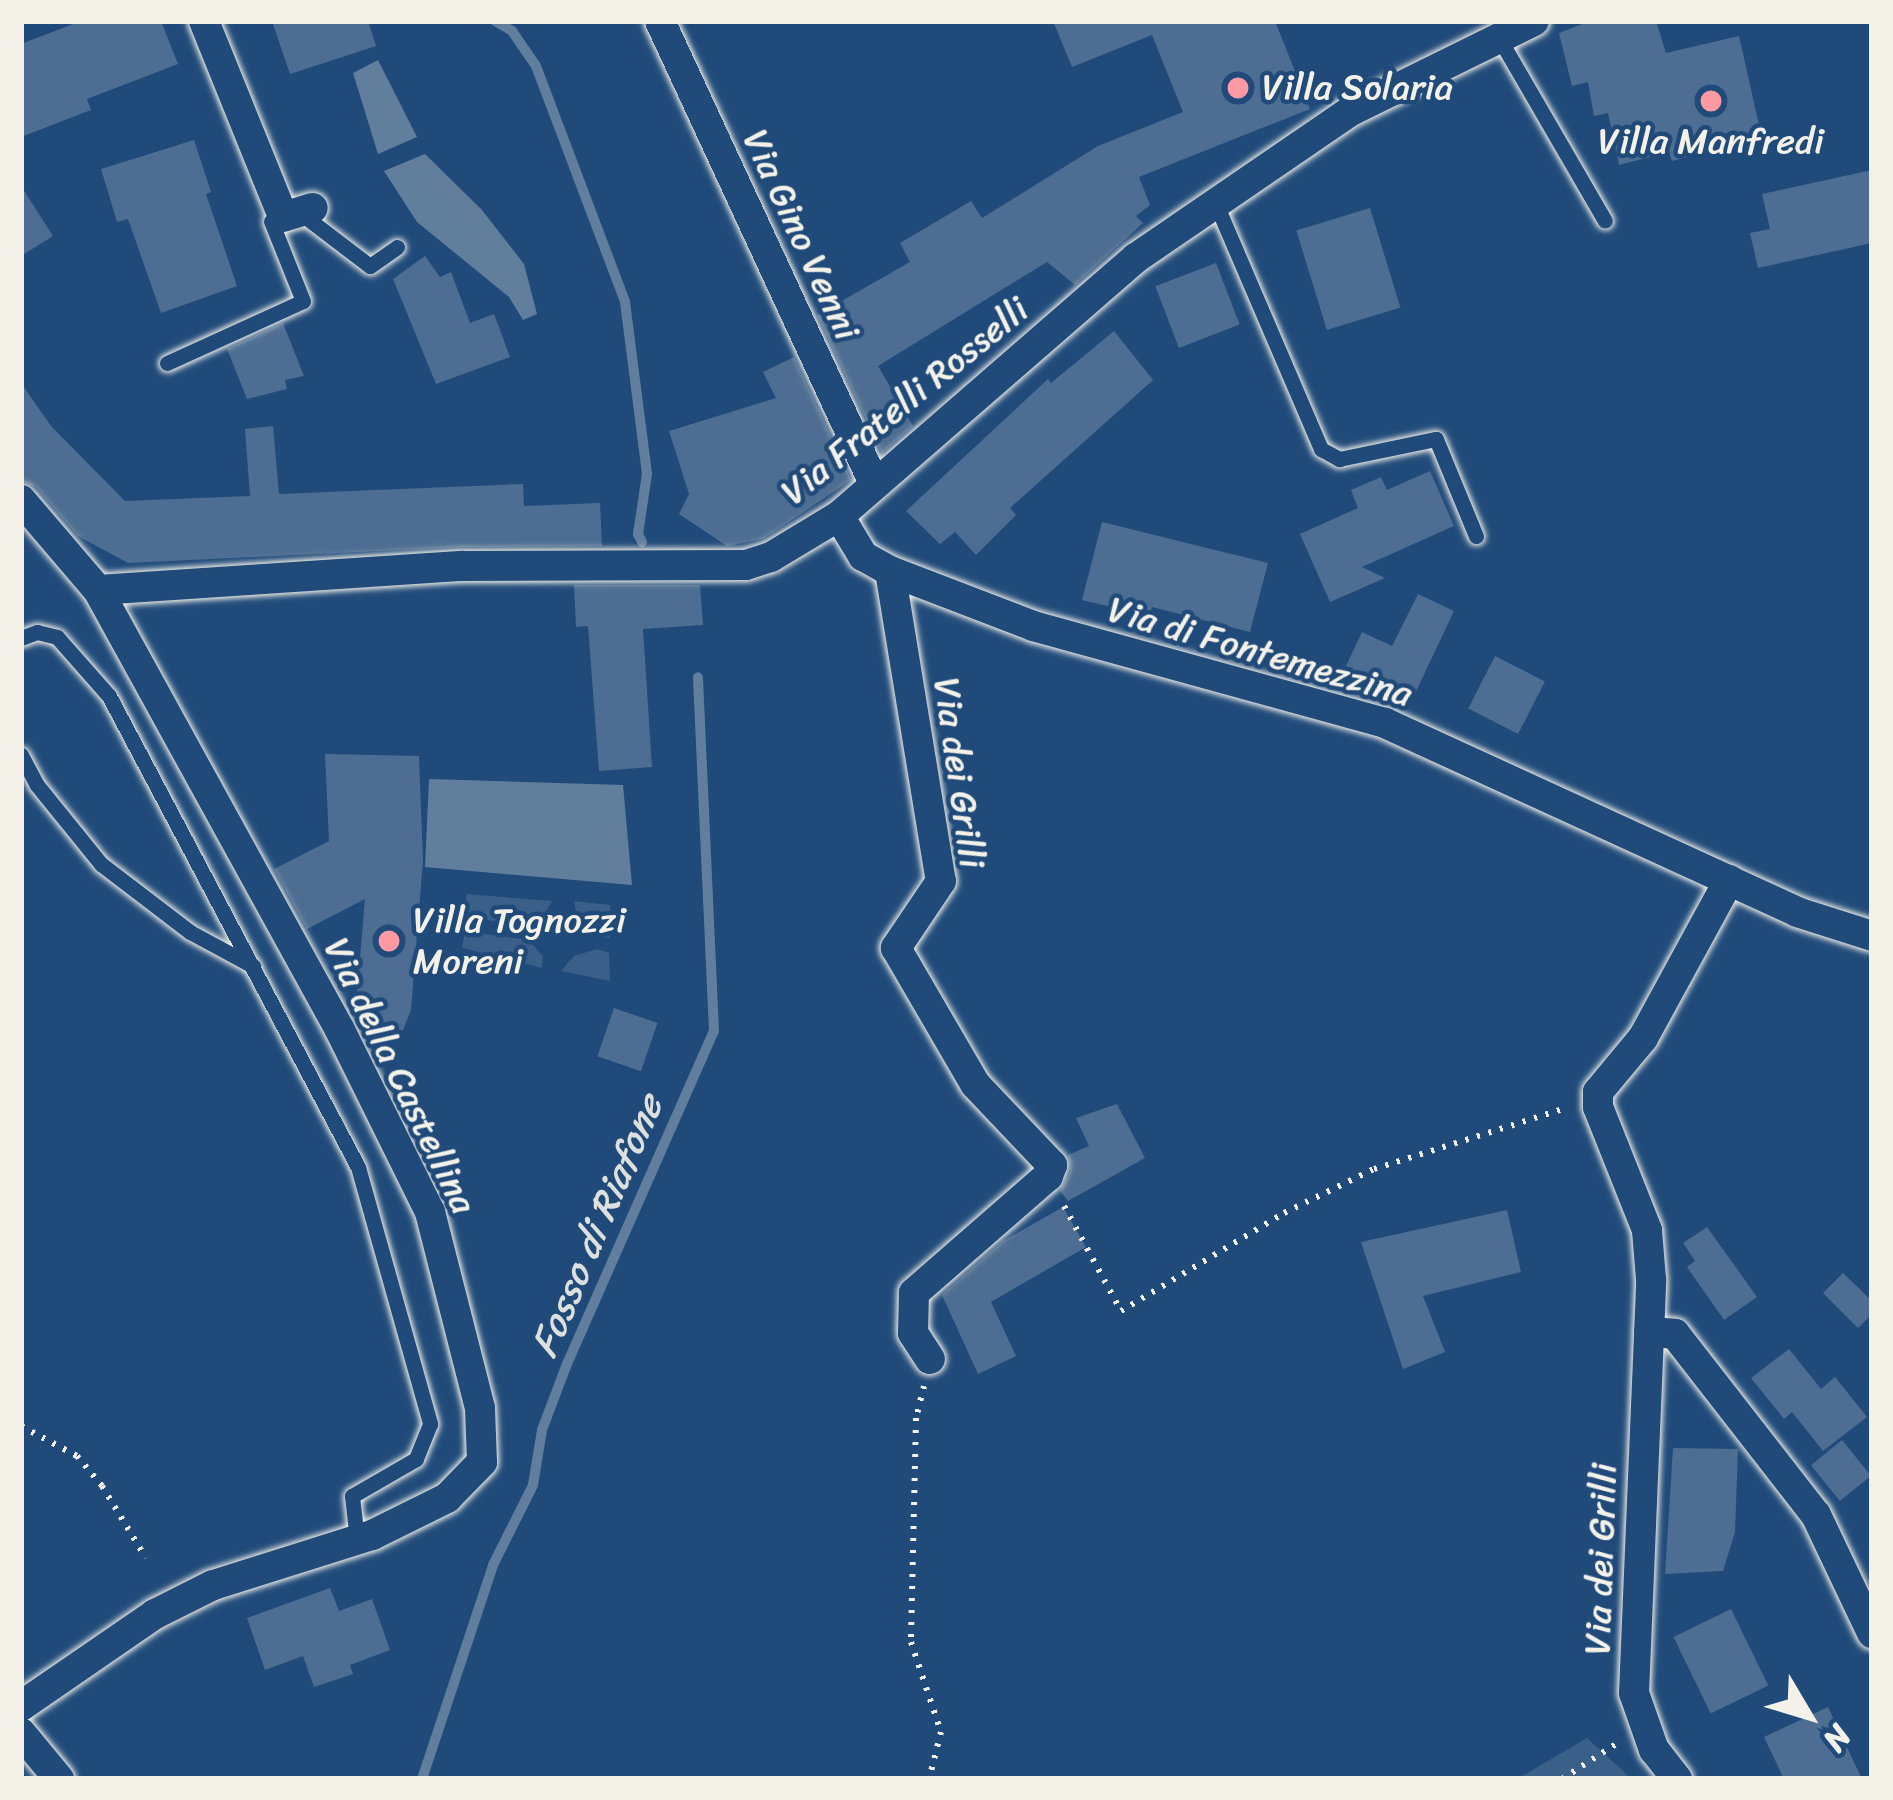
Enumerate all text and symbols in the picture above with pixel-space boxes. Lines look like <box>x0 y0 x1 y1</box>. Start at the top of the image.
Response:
place label: Villa Solaria <box>1262 66 1453 110</box>
marker: Villa Solaria <box>1225 75 1251 101</box>
marker: Villa Manfredi <box>1698 88 1724 114</box>
place label: Villa Manfredi <box>1599 120 1823 164</box>
street label: Via Gino Venni <box>734 124 868 346</box>
street label: Via Fratelli Rosselli <box>772 287 1038 515</box>
street label: Via di Fontemezzina <box>1102 588 1418 716</box>
street label: Via dei Grilli <box>924 674 994 872</box>
place label: Villa Tognozzi Moreni <box>413 898 627 983</box>
marker: Villa Tognozzi Moreni <box>376 928 402 954</box>
street label: Via della Castellina <box>314 930 486 1222</box>
water label: Fosso di Riafone <box>521 1088 673 1364</box>
street label: Via dei Grilli <box>1576 1462 1626 1656</box>
north arrow <box>1749 1656 1869 1776</box>
text: N <box>1807 1711 1867 1765</box>

